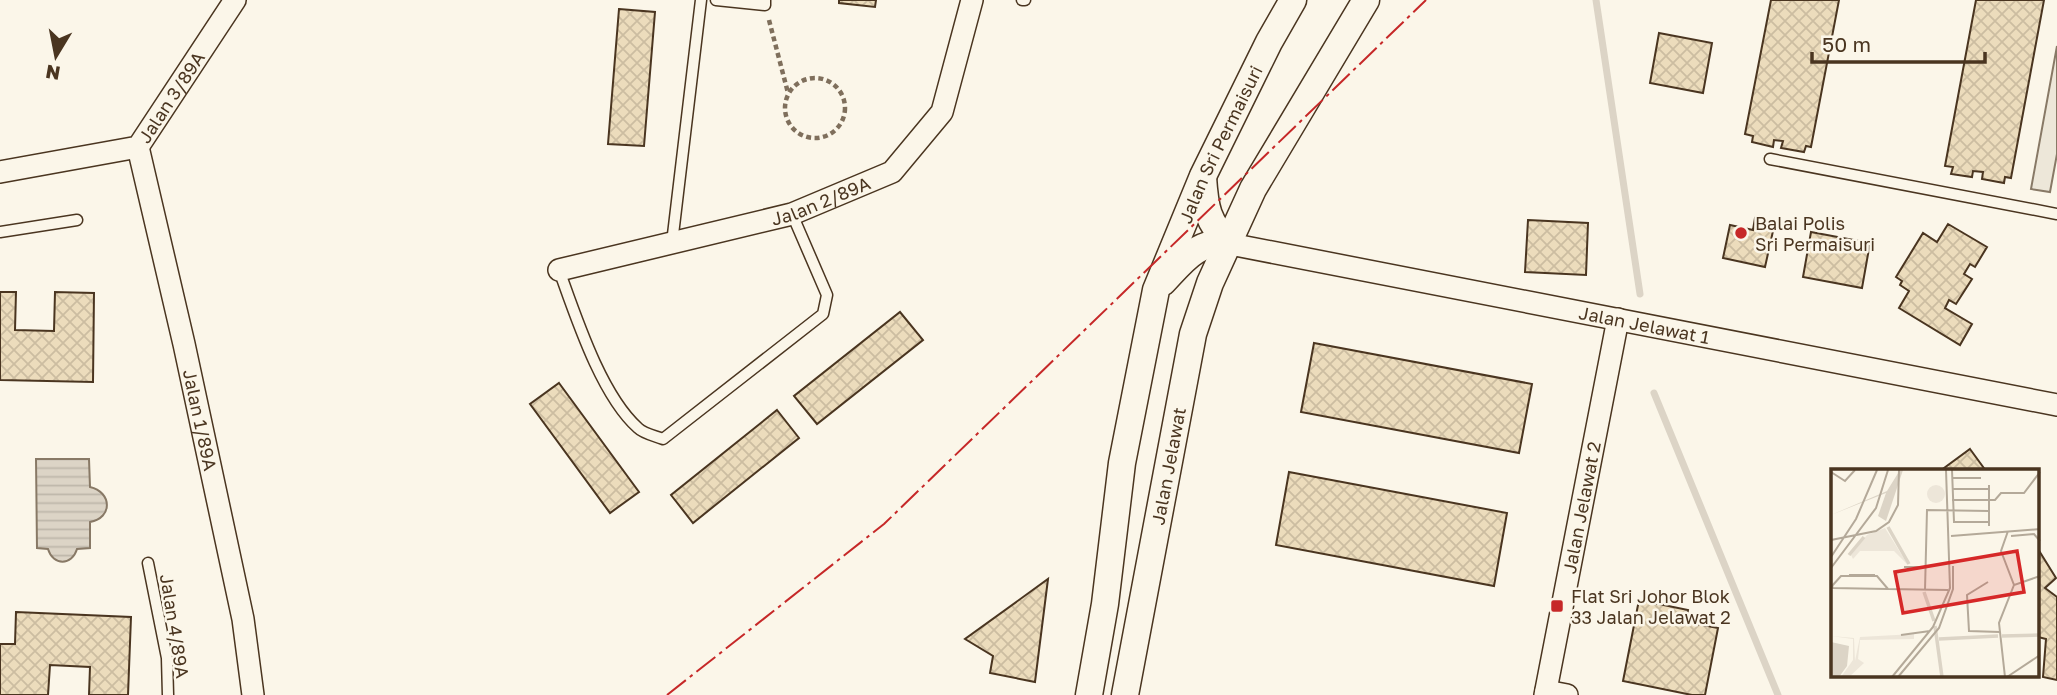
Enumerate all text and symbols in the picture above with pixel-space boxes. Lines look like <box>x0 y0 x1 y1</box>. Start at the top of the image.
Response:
north arrow <box>21 21 91 91</box>
scale bar <box>1812 21 1985 65</box>
text: 50 m <box>1822 31 1871 57</box>
street label: Jalan 3/89A <box>133 47 209 147</box>
text: N <box>44 61 62 86</box>
street label: Jalan Sri Permaisuri <box>1174 62 1267 226</box>
street label: Jalan 2/89A <box>769 171 873 230</box>
place label: Balai Polis Sri Permaisuri <box>1755 212 1875 255</box>
marker: Balai Polis Sri Permaisuri <box>1733 225 1749 241</box>
street label: Jalan Jelawat 1 <box>1577 301 1712 348</box>
street label: Jalan 1/89A <box>179 367 222 473</box>
street label: Jalan Jelawat <box>1146 405 1190 527</box>
street label: Jalan Jelawat 2 <box>1558 439 1605 576</box>
inset map <box>1831 469 2039 678</box>
street label: Jalan 4/89A <box>156 572 194 680</box>
place label: Flat Sri Johor Blok 33 Jalan Jelawat 2 <box>1571 585 1731 628</box>
marker: Flat Sri Johor Blok 33 Jalan Jelawat 2 <box>1549 598 1565 614</box>

